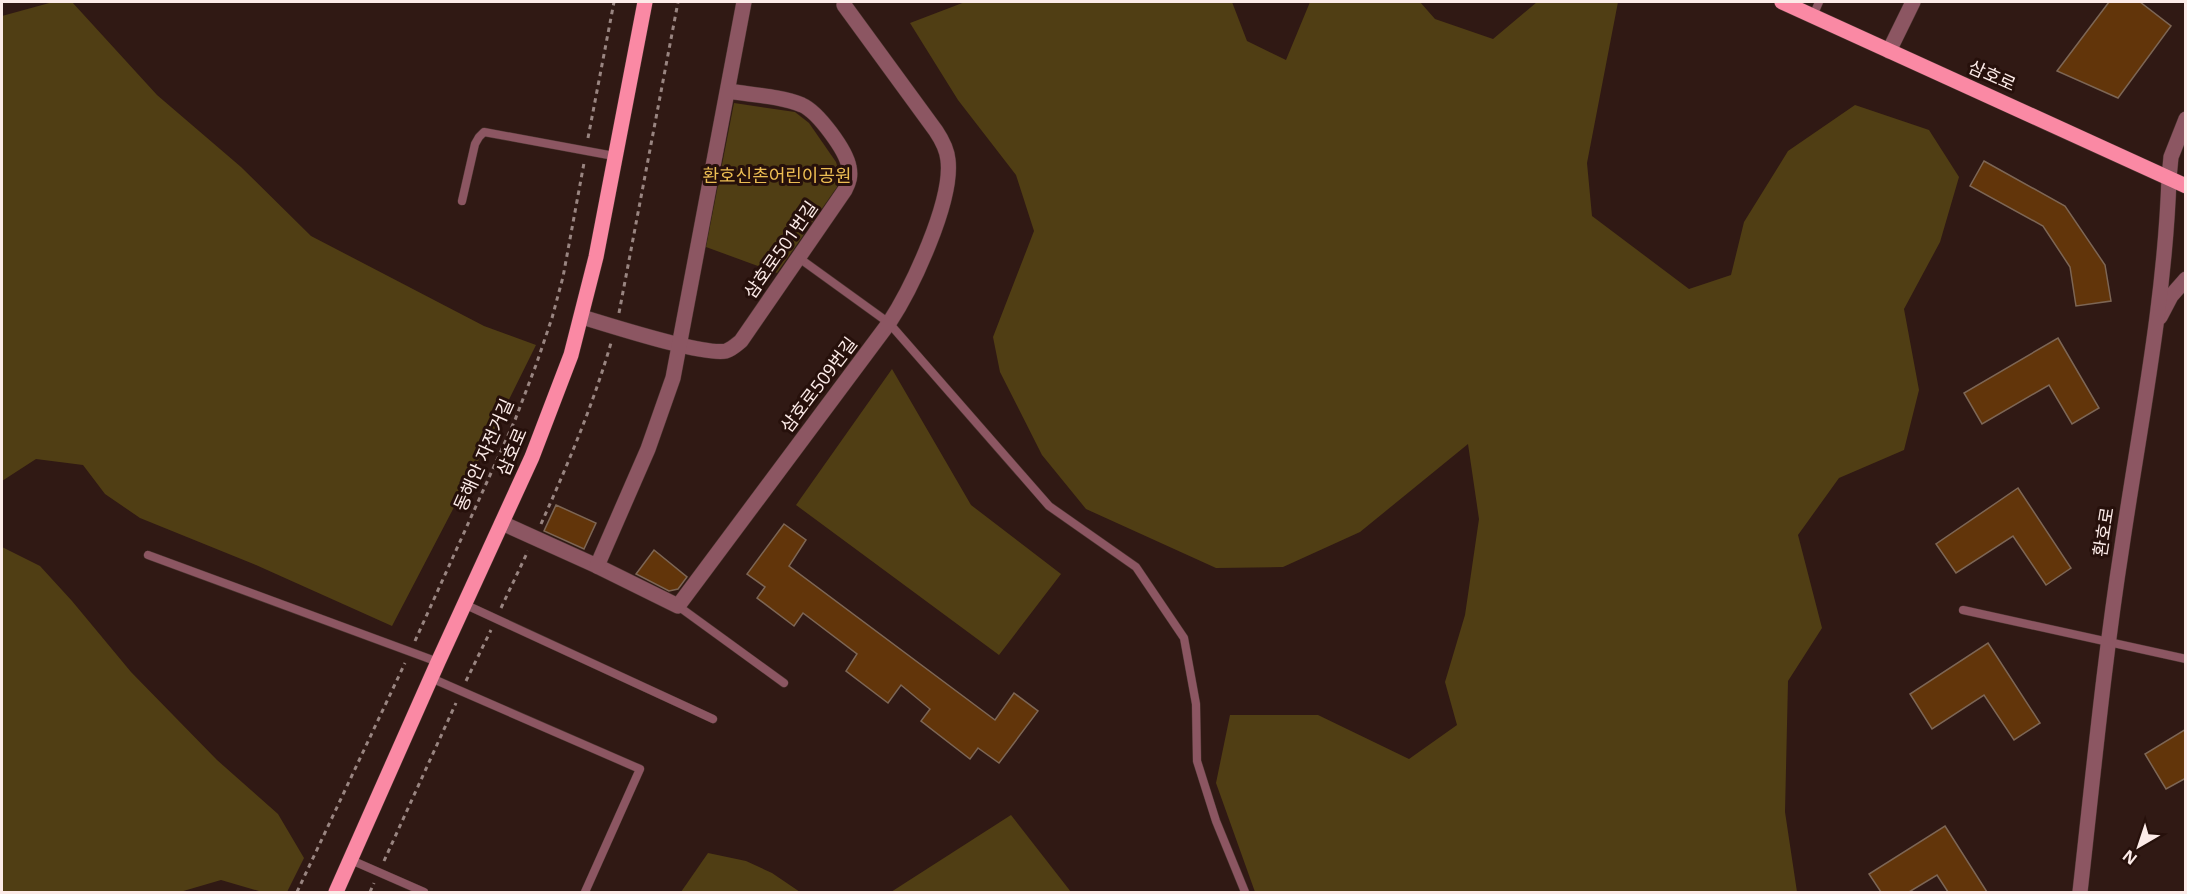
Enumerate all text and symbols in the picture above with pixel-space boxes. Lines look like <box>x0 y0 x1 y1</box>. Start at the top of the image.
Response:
street label: 삼호로 <box>1965 54 2020 96</box>
park label: 환호신촌어린이공원 <box>702 163 852 187</box>
street label: 삼호로501번길 <box>738 196 823 303</box>
street label: 삼호로509번길 <box>774 332 862 437</box>
street label: 동해안 자전거길 <box>448 395 519 515</box>
street label: 삼호로 <box>490 424 532 479</box>
street label: 환호로 <box>2087 505 2119 558</box>
north arrow <box>2109 816 2169 876</box>
text: N <box>2118 845 2142 870</box>

